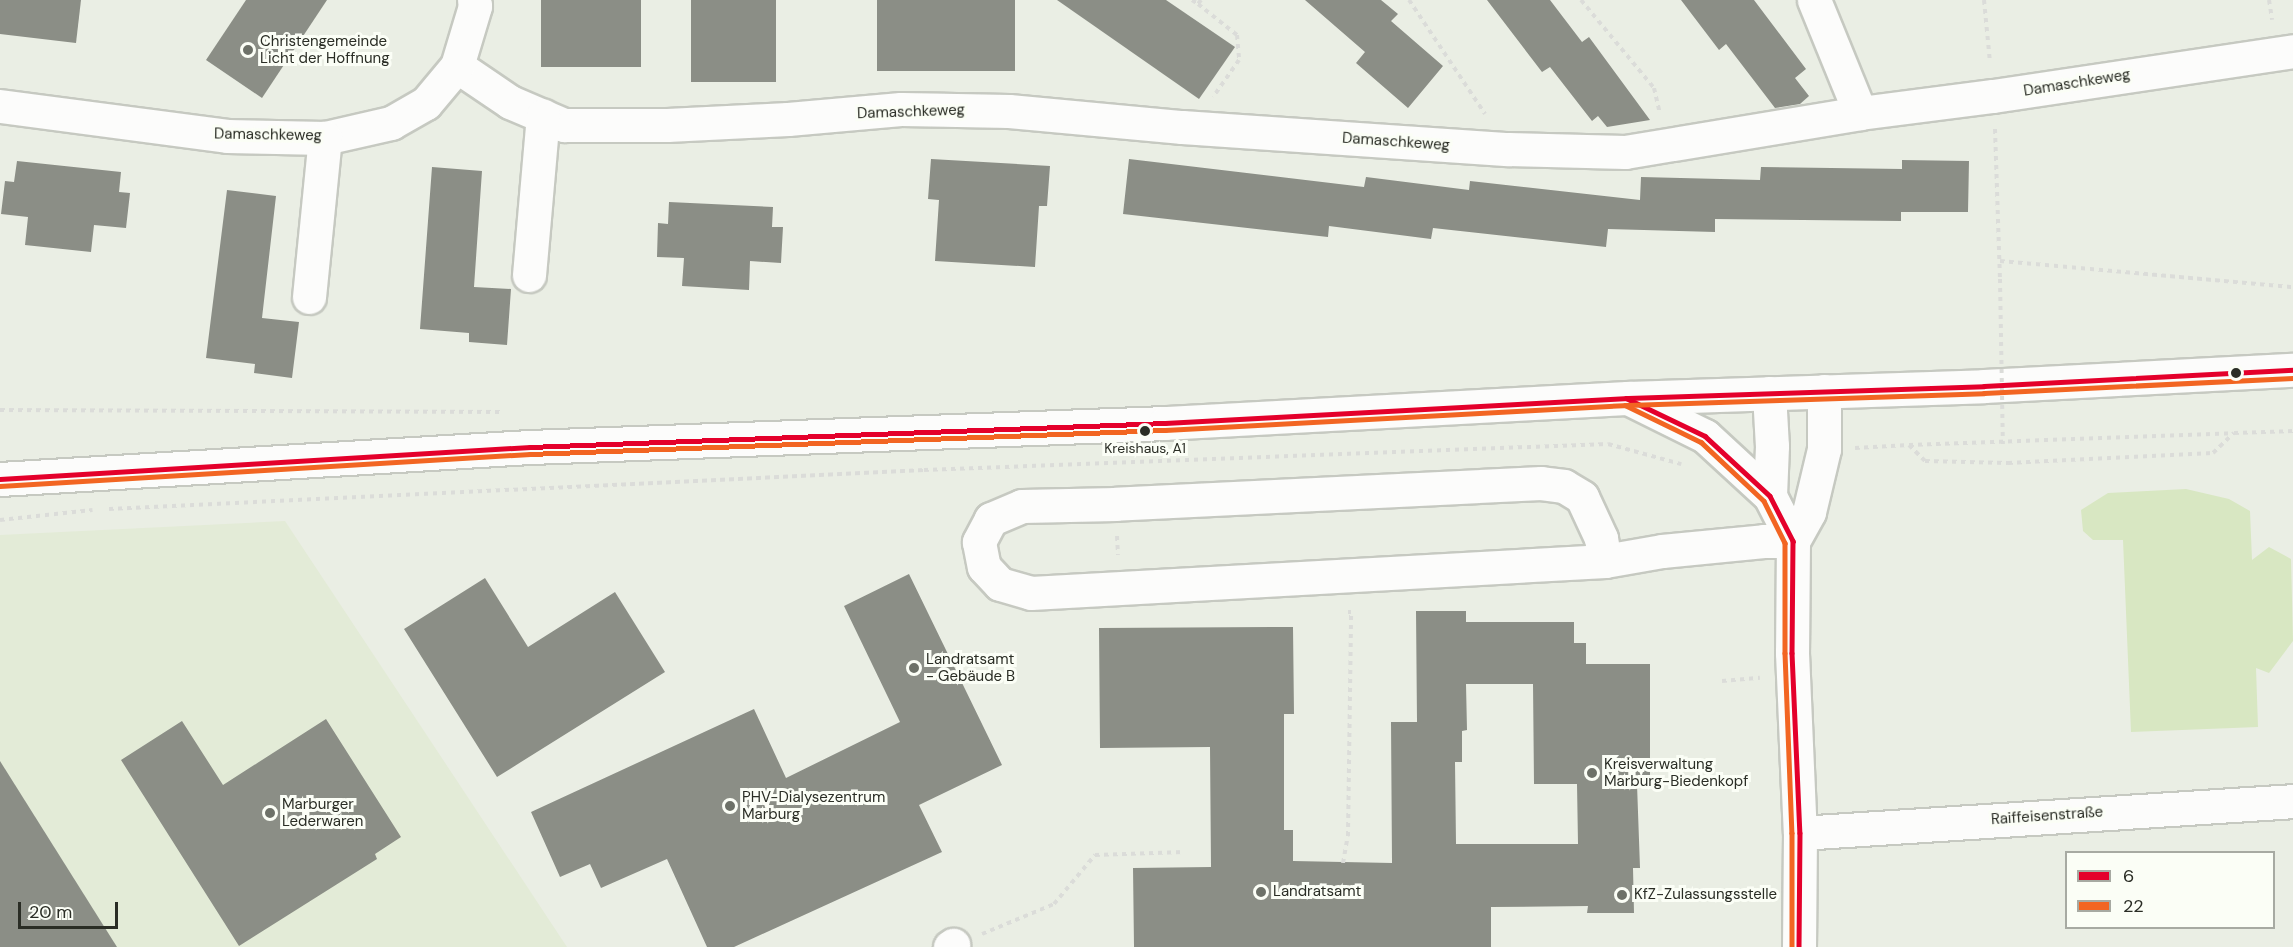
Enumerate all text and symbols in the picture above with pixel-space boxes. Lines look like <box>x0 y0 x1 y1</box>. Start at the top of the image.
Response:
place label: Christengemeinde Licht der Hoffnung <box>260 32 390 67</box>
marker: Christengemeinde Licht der Hoffnung <box>241 43 255 57</box>
street label: Damaschkeweg <box>2022 66 2132 100</box>
street label: Damaschkeweg <box>857 101 965 123</box>
street label: Damaschkeweg <box>214 125 322 145</box>
street label: Damaschkeweg <box>1342 129 1450 155</box>
unlabelled marker <box>2230 367 2242 379</box>
marker: Kreishaus, A1 <box>1139 425 1151 437</box>
place label: Kreishaus, A1 <box>1104 440 1186 456</box>
place label: Landratsamt - Gebäude B <box>926 650 1015 685</box>
marker: Landratsamt - Gebäude B <box>907 661 921 675</box>
place label: Kreisverwaltung Marburg-Biedenkopf <box>1604 755 1748 790</box>
marker: Kreisverwaltung Marburg-Biedenkopf <box>1585 766 1599 780</box>
place label: PHV-Dialysezentrum Marburg <box>742 788 885 823</box>
place label: Marburger Lederwaren <box>282 795 363 830</box>
marker: PHV-Dialysezentrum Marburg <box>723 799 737 813</box>
street label: Raiffeisenstraße <box>1990 803 2104 829</box>
marker: Marburger Lederwaren <box>263 806 277 820</box>
legend <box>2065 851 2275 929</box>
text: 6 <box>2123 864 2134 888</box>
place label: Landratsamt <box>1273 883 1361 901</box>
marker: Landratsamt <box>1254 885 1268 899</box>
place label: KfZ-Zulassungsstelle <box>1634 886 1777 904</box>
marker: KfZ-Zulassungsstelle <box>1615 888 1629 902</box>
scale bar <box>21 890 122 928</box>
text: 22 <box>2123 894 2144 918</box>
text: 20 m <box>29 900 72 924</box>

